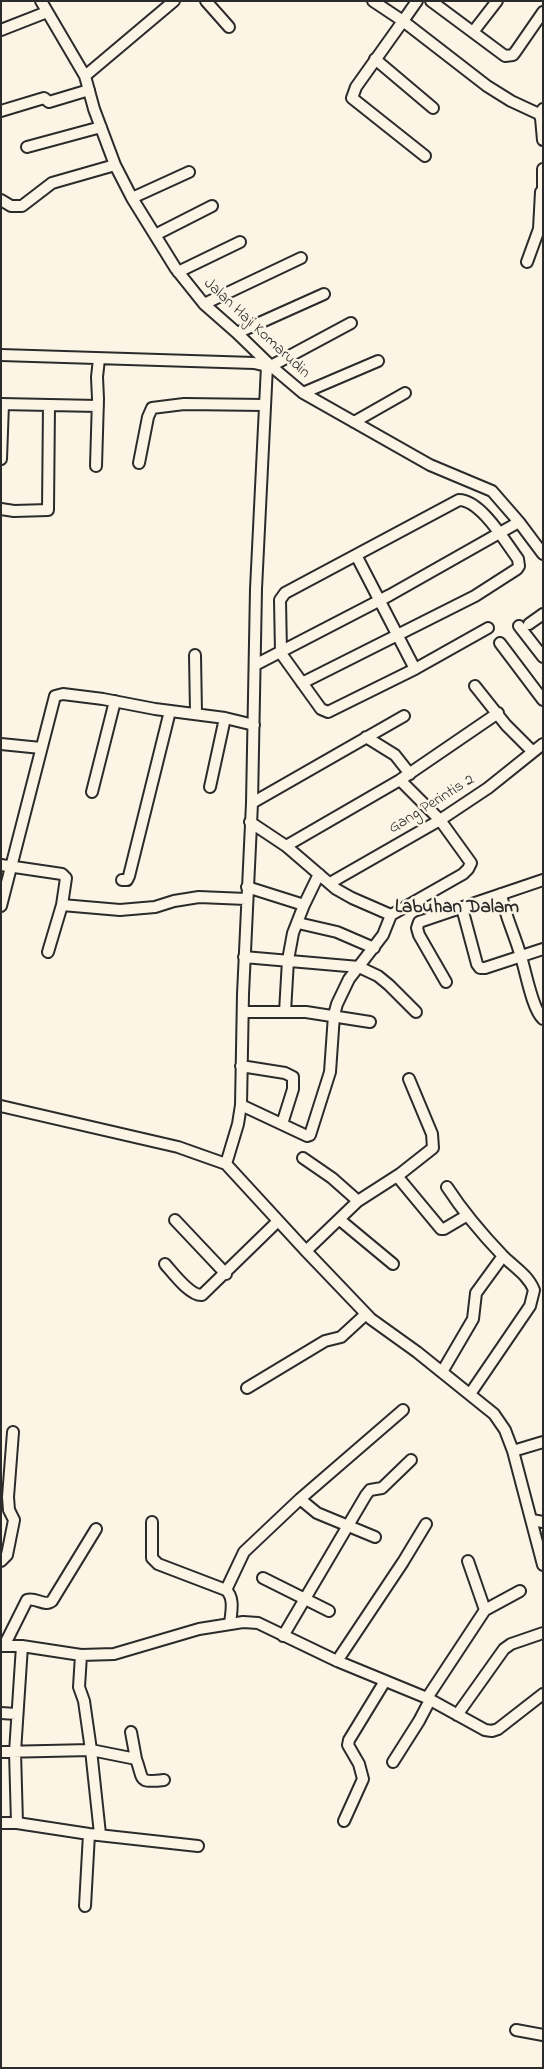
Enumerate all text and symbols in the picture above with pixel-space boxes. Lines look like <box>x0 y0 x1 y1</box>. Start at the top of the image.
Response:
street label: Jalan Haji Komarudin <box>199 275 313 383</box>
street label: Gang Perintis 2 <box>386 771 478 839</box>
district label: Labuhan Dalam <box>395 898 519 920</box>

